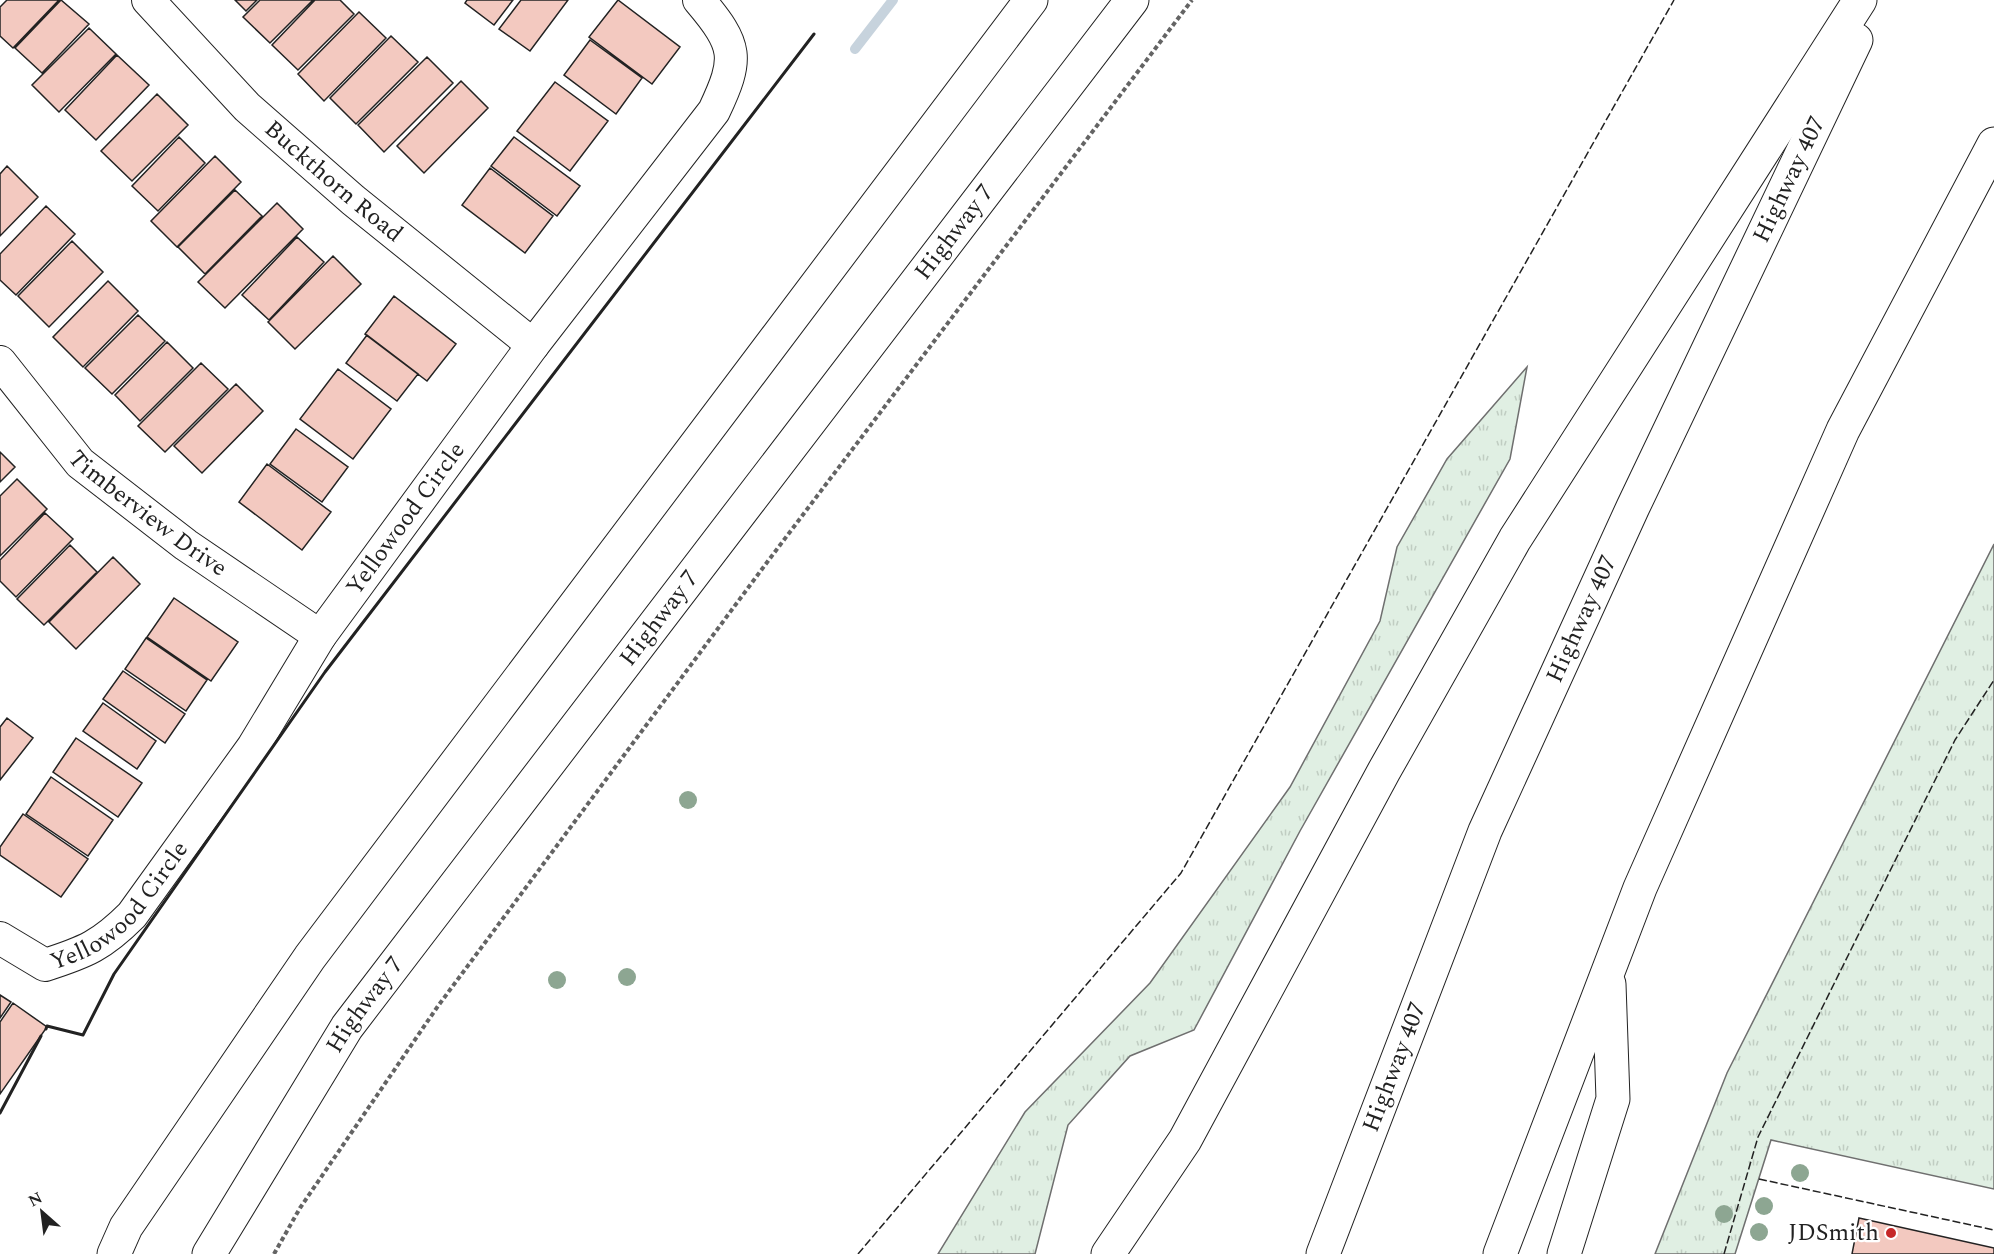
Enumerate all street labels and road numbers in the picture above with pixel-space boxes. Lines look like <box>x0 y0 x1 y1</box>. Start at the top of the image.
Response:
street label: Highway 407 <box>1744 110 1835 249</box>
street label: Buckthorn Road <box>256 112 411 251</box>
street label: Highway 7 <box>906 176 1003 288</box>
street label: Yellowood Circle <box>337 435 474 603</box>
street label: Timberview Drive <box>58 442 234 586</box>
street label: Highway 407 <box>1537 549 1627 689</box>
street label: Highway 7 <box>611 563 708 674</box>
street label: Yellowood Circle <box>45 834 198 980</box>
street label: Highway 7 <box>317 949 413 1060</box>
street label: Highway 407 <box>1353 997 1436 1138</box>

